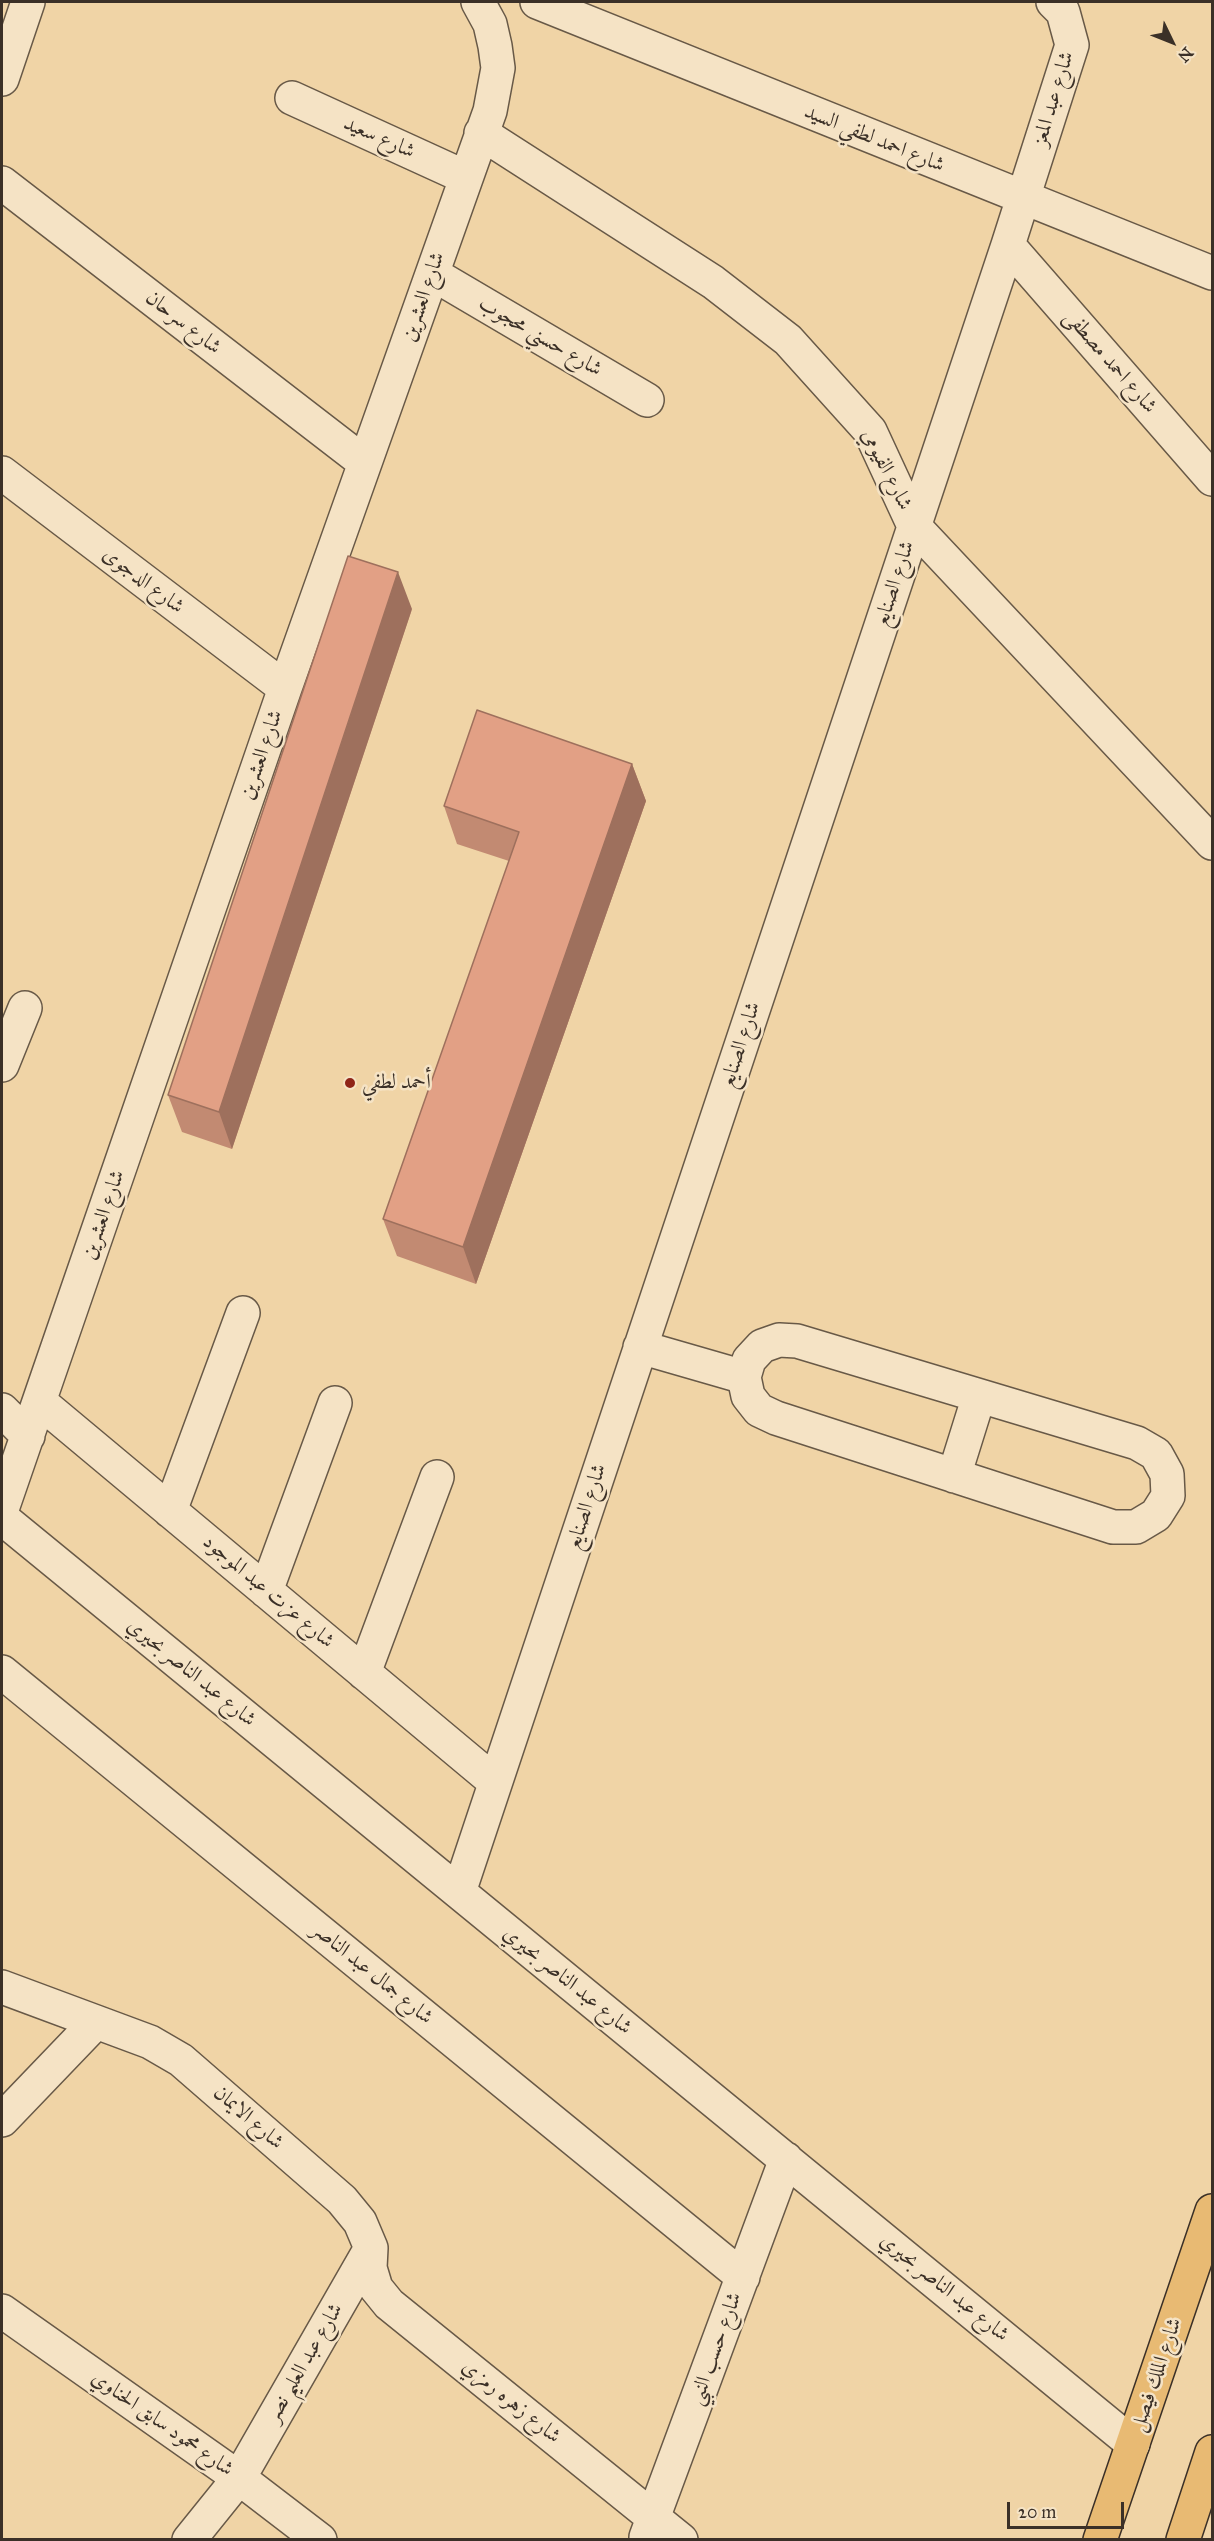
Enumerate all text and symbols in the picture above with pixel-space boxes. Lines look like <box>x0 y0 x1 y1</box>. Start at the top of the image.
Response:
north arrow <box>1142 12 1202 72</box>
text: N <box>1174 43 1197 66</box>
street label: شارع عبد المعز <box>1028 49 1080 149</box>
street label: شارع احمد لطفي السيد <box>800 99 948 179</box>
street label: شارع سعيد <box>339 111 419 165</box>
street label: شارع العشرين <box>397 249 451 345</box>
street label: شارع سرحان <box>140 286 226 360</box>
street label: شارع حسني محجوب <box>474 291 606 383</box>
street label: شارع احمد مصطفى <box>1058 305 1162 419</box>
street label: شارع الفيومي <box>855 425 917 515</box>
street label: شارع الصنايع <box>869 538 921 630</box>
street label: شارع الدجوى <box>97 542 189 620</box>
street label: شارع العشرين <box>235 707 289 803</box>
street label: شارع الصنايع <box>715 999 767 1091</box>
place label: أحمد لطفي <box>362 1070 431 1096</box>
marker: أحمد لطفي <box>343 1076 357 1090</box>
street label: شارع العشرين <box>77 1167 131 1263</box>
street label: شارع الصنايع <box>561 1461 613 1553</box>
street label: شارع عزت عبد الموجود <box>197 1530 339 1654</box>
street label: شارع عبد الناصر بحيري <box>121 1613 261 1733</box>
street label: شارع جمال عبد الناصر <box>306 1917 438 2031</box>
street label: شارع عبد الناصر بحيري <box>497 1921 637 2041</box>
street label: شارع الايمان <box>208 2081 288 2155</box>
street label: شارع عبد الناصر بحيري <box>874 2228 1014 2348</box>
street label: شارع حسب النبي <box>684 2289 748 2409</box>
street label: شارع عبد العليم نصر <box>261 2299 349 2427</box>
street label: شارع الملك فيصل <box>1126 2315 1188 2435</box>
street label: شارع زهره رمزي <box>456 2354 566 2450</box>
street label: شارع محمود سابق الحناوي <box>86 2366 238 2482</box>
scale bar <box>1010 2490 1127 2528</box>
text: 20 m <box>1018 2501 1056 2523</box>

